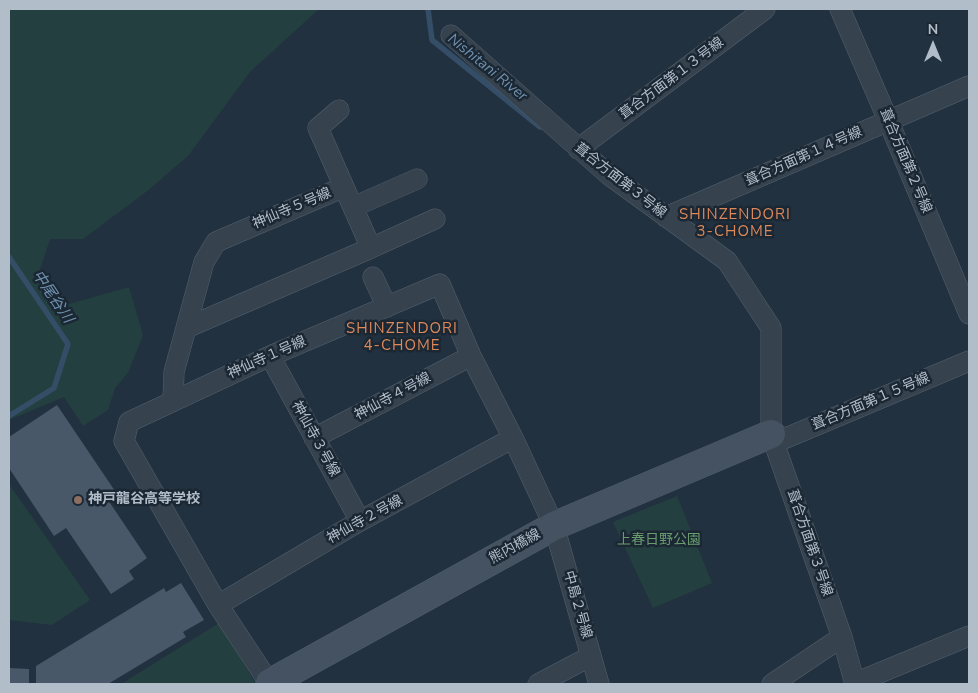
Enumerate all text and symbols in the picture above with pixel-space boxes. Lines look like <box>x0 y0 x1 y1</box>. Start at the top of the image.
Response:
north arrow <box>908 20 958 70</box>
text: N <box>928 20 938 39</box>
water label: Nishitani River <box>444 30 530 106</box>
street label: 葺合方面第１３号線 <box>617 34 727 124</box>
street label: 葺合方面第２号線 <box>875 106 935 216</box>
street label: 葺合方面第１４号線 <box>743 124 865 190</box>
street label: 葺合方面第３号線 <box>571 140 669 222</box>
street label: 神仙寺５号線 <box>250 185 334 233</box>
district label: SHINZENDORI 3-CHOME <box>678 206 792 241</box>
water label: 中尾谷川 <box>28 267 76 327</box>
district label: SHINZENDORI 4-CHOME <box>345 320 459 355</box>
street label: 神仙寺１号線 <box>225 333 309 383</box>
street label: 神仙寺４号線 <box>352 370 434 424</box>
street label: 葺合方面第１５号線 <box>810 370 932 434</box>
street label: 神仙寺３号線 <box>287 398 343 480</box>
street label: 葺合方面第３号線 <box>783 487 835 599</box>
place label: 神戸龍谷高等学校 <box>88 492 200 508</box>
street label: 神仙寺２号線 <box>324 492 406 548</box>
marker: 神戸龍谷高等学校 <box>72 494 84 506</box>
street label: 熊内橋線 <box>486 526 544 568</box>
park label: 上春日野公園 <box>617 533 701 549</box>
street label: 中島２号線 <box>559 569 595 641</box>

